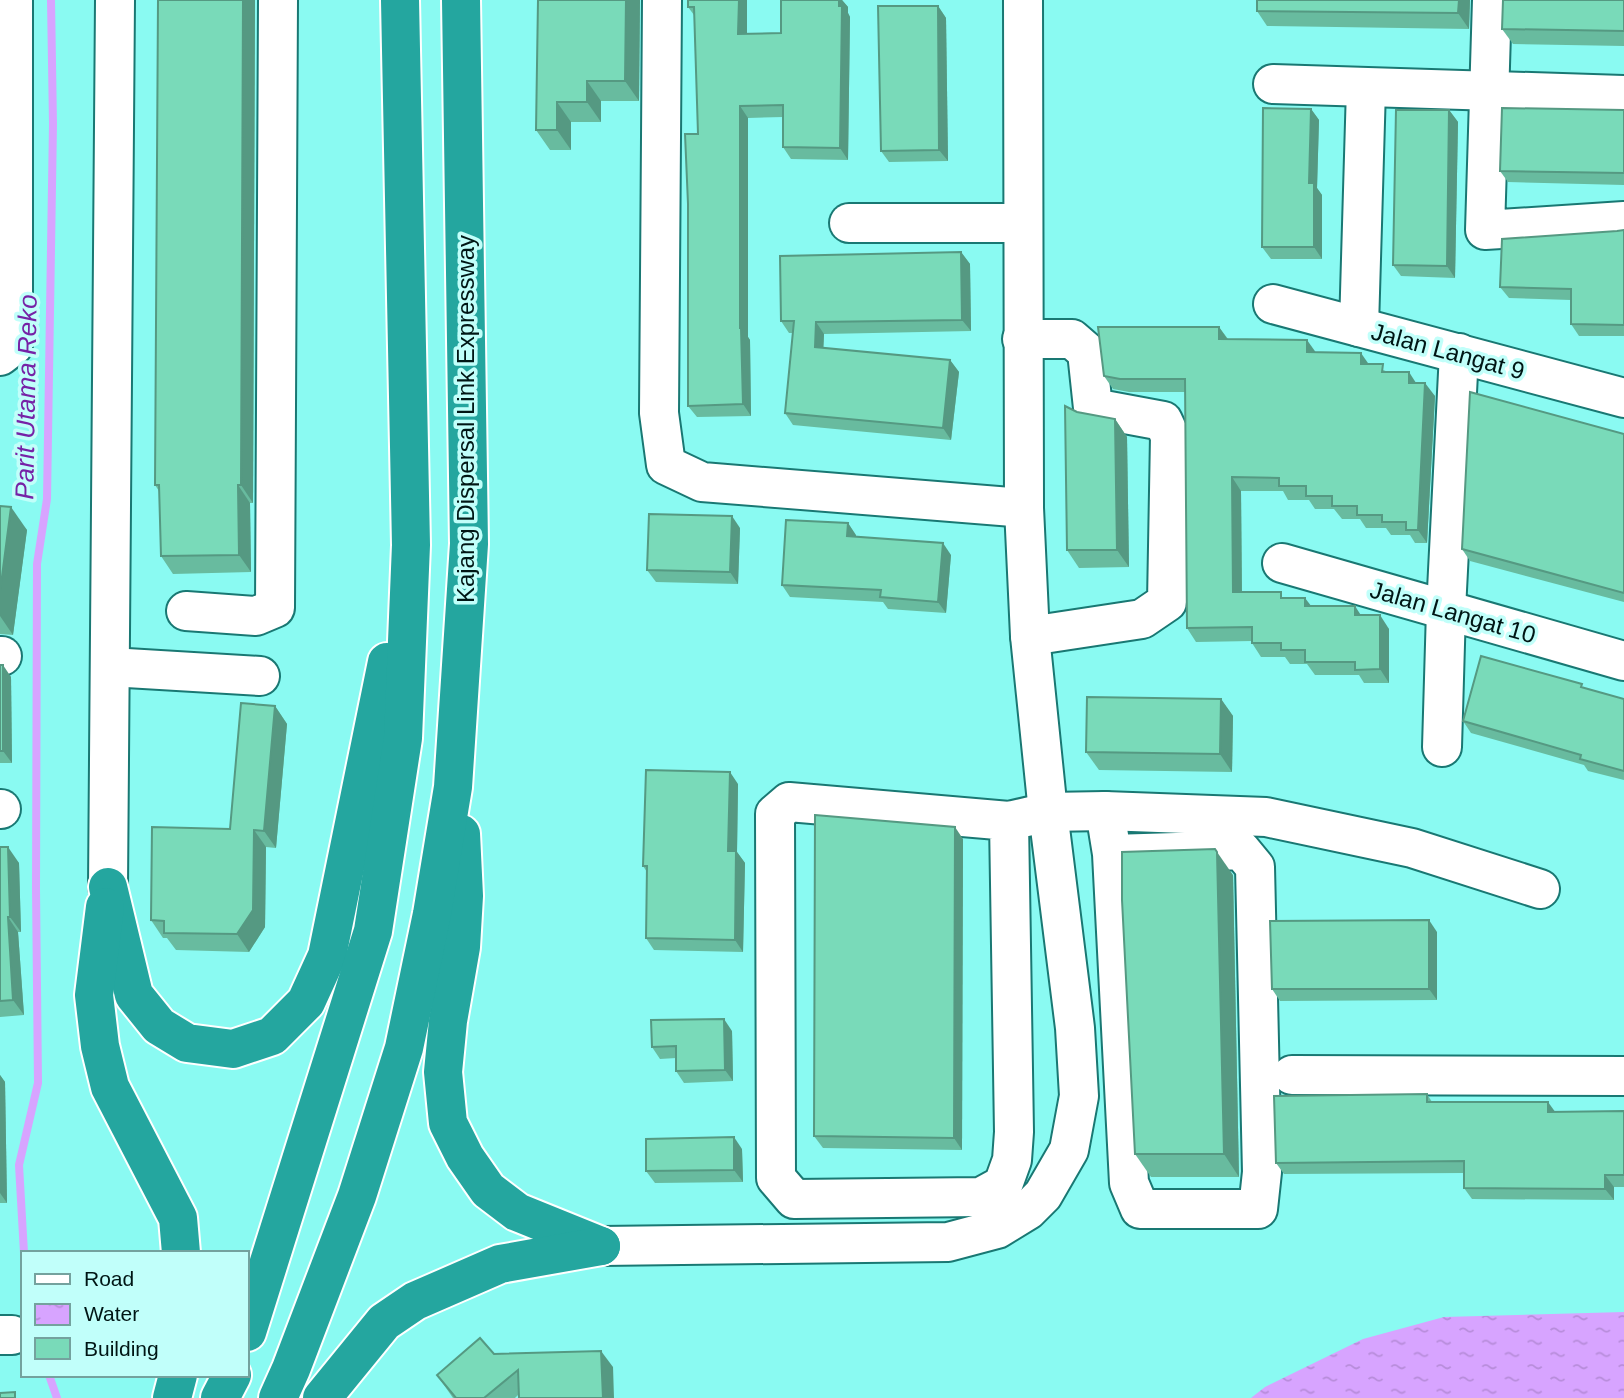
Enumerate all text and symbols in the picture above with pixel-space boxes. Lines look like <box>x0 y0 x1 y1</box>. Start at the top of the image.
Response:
street label: Kajang Dispersal Link Expressway <box>452 235 479 603</box>
water label: Parit Utama Reko <box>9 294 43 500</box>
street label: Jalan Langat 9 <box>1368 318 1528 384</box>
street label: Jalan Langat 10 <box>1367 575 1539 649</box>
legend <box>21 1251 248 1377</box>
text: Road <box>84 1267 134 1290</box>
text: Water <box>84 1302 139 1325</box>
text: Building <box>84 1337 159 1360</box>

